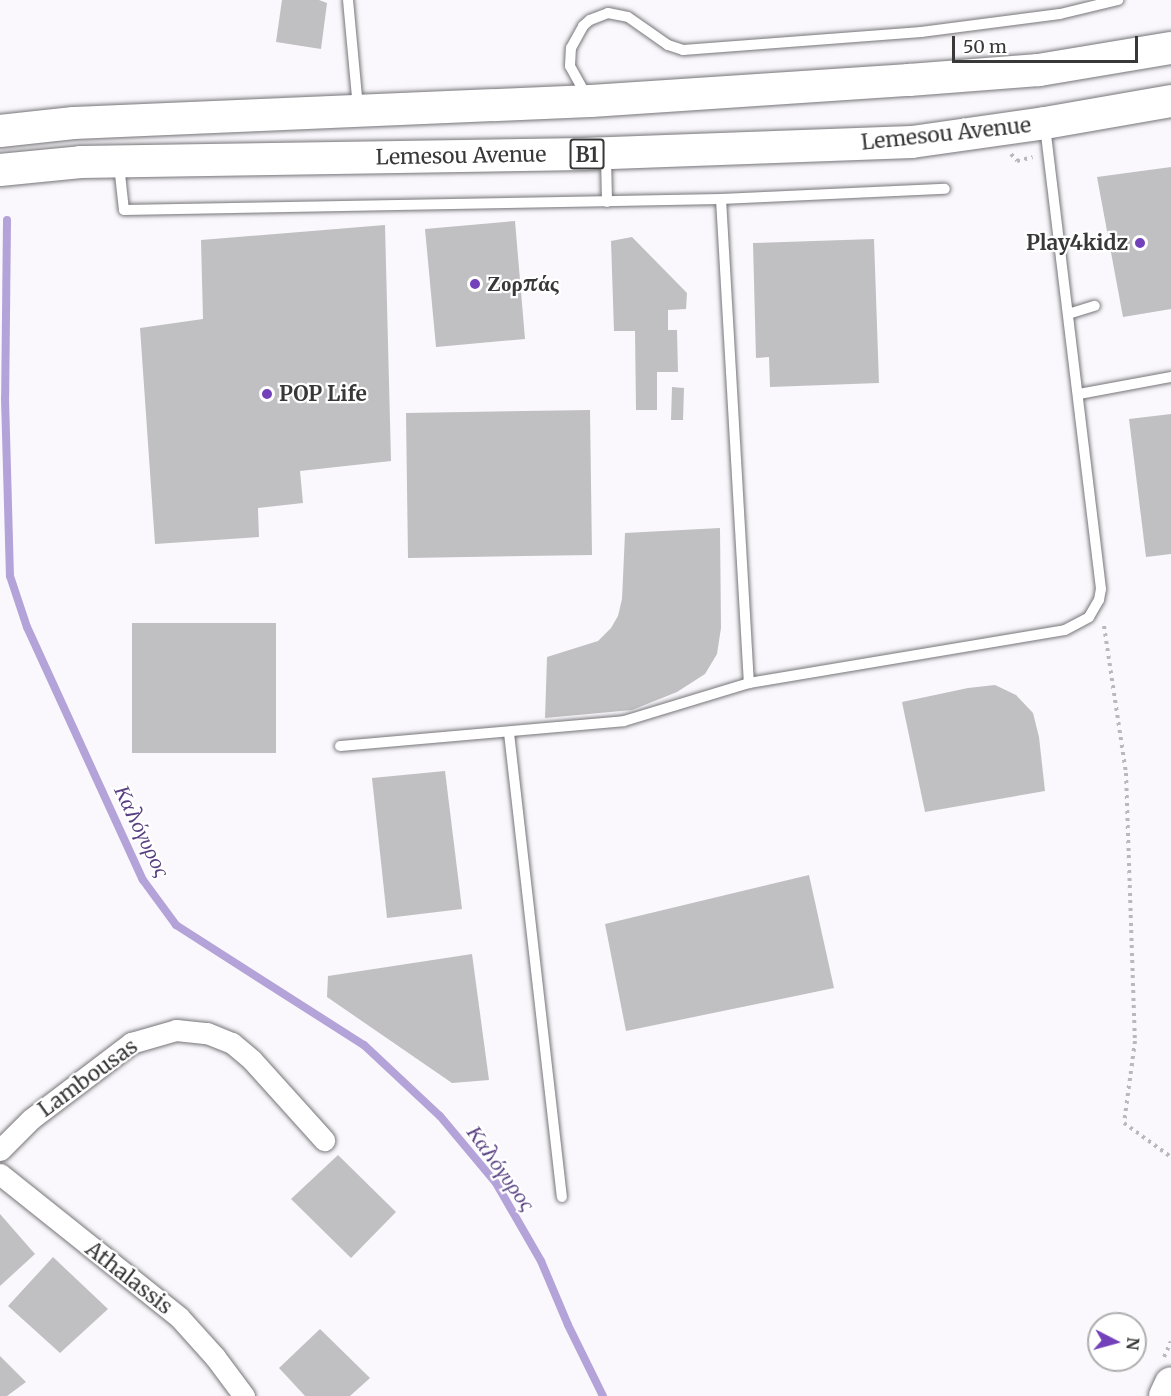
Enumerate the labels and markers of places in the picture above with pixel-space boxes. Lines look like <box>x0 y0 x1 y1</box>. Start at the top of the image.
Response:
place label: Play4kidz <box>1026 230 1128 256</box>
marker: Play4kidz <box>1133 236 1147 250</box>
place label: Ζορπάς <box>487 271 559 297</box>
marker: Ζορπάς <box>468 277 482 291</box>
place label: POP Life <box>279 381 367 407</box>
marker: POP Life <box>260 387 274 401</box>

